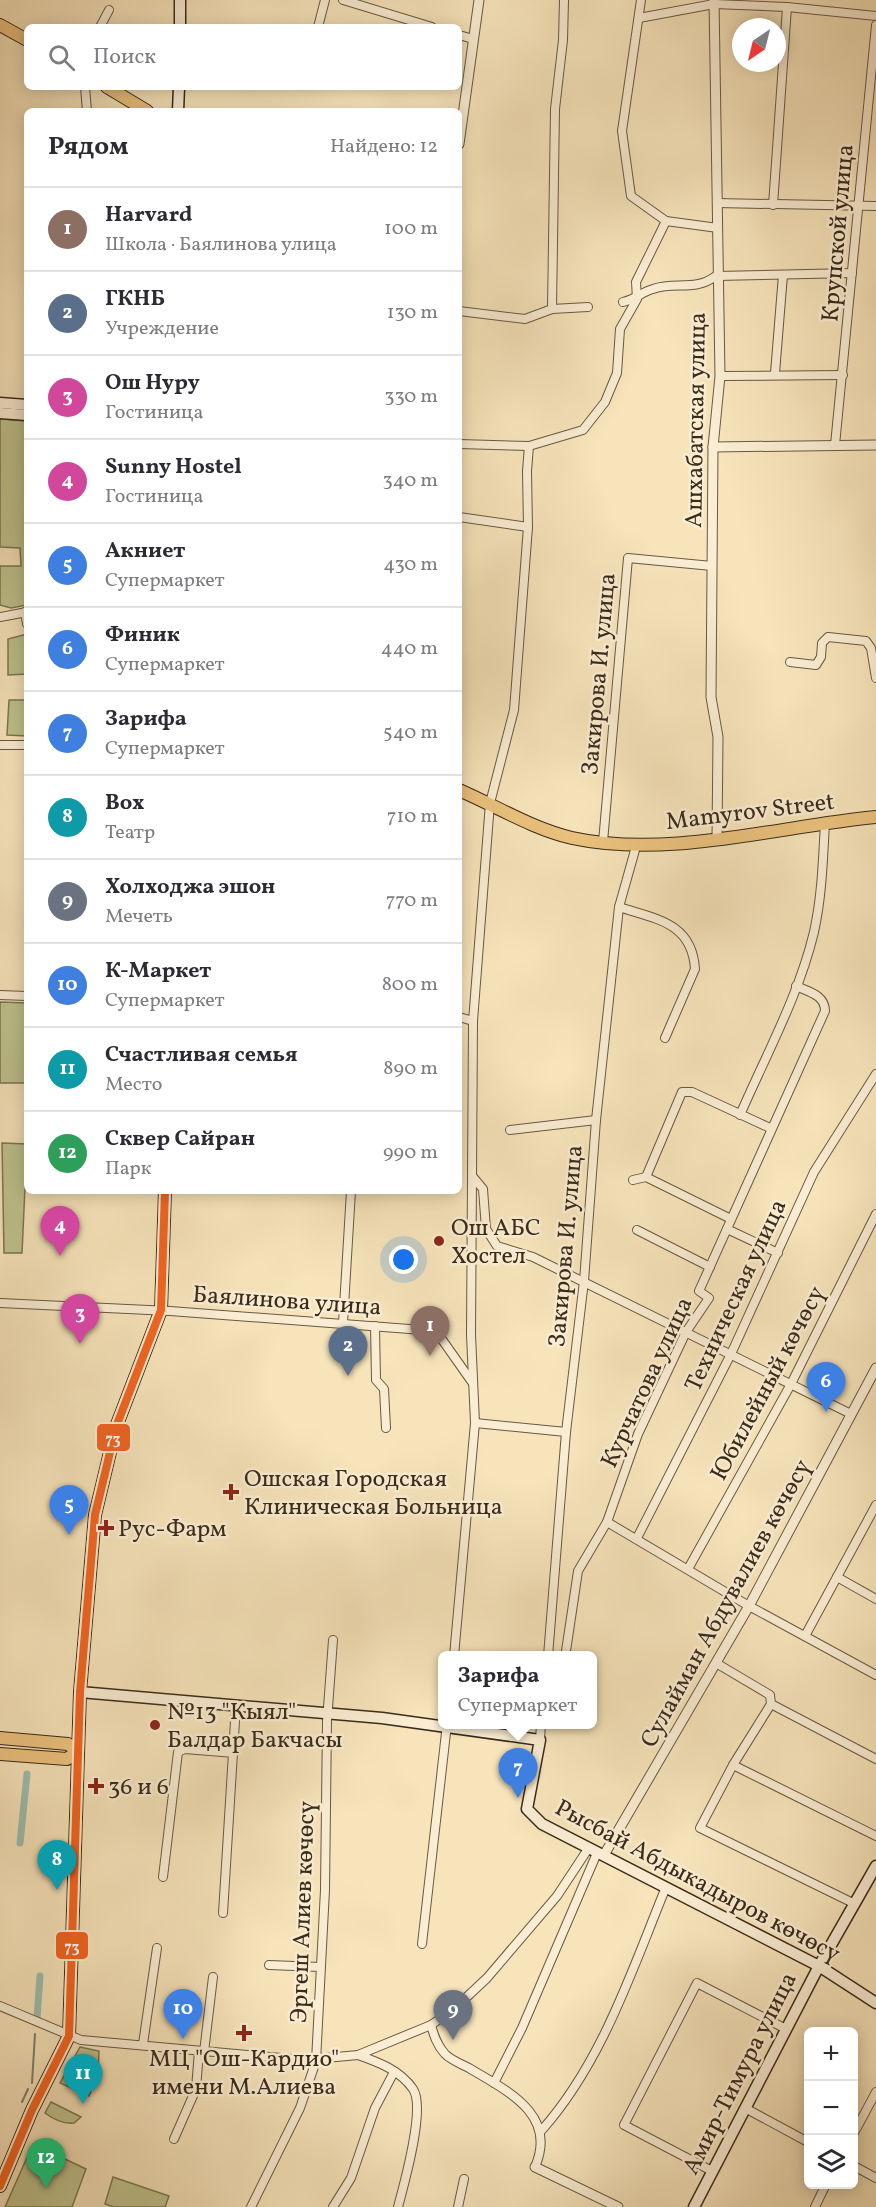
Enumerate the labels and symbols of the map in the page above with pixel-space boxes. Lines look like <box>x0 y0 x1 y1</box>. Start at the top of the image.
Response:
north arrow <box>732 18 786 72</box>
street label: Крупской улица <box>814 143 864 323</box>
street label: Ашхабатская улица <box>678 312 716 528</box>
street label: Закирова И. улица <box>574 572 626 777</box>
street label: Mamyrov Street <box>664 786 837 840</box>
street label: Закирова И. улица <box>541 1144 593 1349</box>
street label: Техническая улица <box>677 1194 796 1398</box>
pin: 4 <box>40 1206 80 1256</box>
place label: Ош АБС Хостел <box>451 1212 541 1274</box>
marker: Ош АБС Хостел <box>432 1234 446 1248</box>
your location <box>389 1245 418 1274</box>
street label: Баялинова улица <box>191 1278 383 1326</box>
street label: Юбилейный көчөсү <box>703 1280 835 1487</box>
street label: Курчатова улица <box>593 1292 702 1474</box>
pin: 3 <box>60 1294 100 1344</box>
pin: 1 <box>410 1306 450 1356</box>
pin: 2 <box>328 1326 368 1376</box>
pin: 6 <box>806 1362 846 1412</box>
line badge: 73 <box>96 1423 131 1452</box>
text: 73 <box>105 1429 121 1451</box>
street label: Сулайман Абдувалиев көчөсү <box>633 1453 821 1754</box>
place label: Ошская Городская Клиническая Больница <box>244 1463 503 1525</box>
marker: Ошская Городская Клиническая Больница <box>222 1483 240 1501</box>
pin: 5 <box>50 1486 88 1535</box>
place label: Рус-Фарм <box>118 1513 226 1547</box>
marker: Рус-Фарм <box>99 1521 113 1535</box>
place label: №13 "Кыял" Балдар Бакчасы <box>167 1696 342 1758</box>
marker: №13 "Кыял" Балдар Бакчасы <box>148 1718 162 1732</box>
pin: 7 <box>498 1748 538 1798</box>
place label: 36 и 6 <box>108 1771 169 1805</box>
marker: 36 и 6 <box>89 1779 103 1793</box>
street label: Рысбай Абдыкадыров көчөсү <box>548 1792 846 1972</box>
street label: Эргеш Алиев көчөсү <box>283 1800 325 2024</box>
pin: 8 <box>38 1840 76 1890</box>
line badge: 73 <box>55 1931 89 1960</box>
text: 73 <box>64 1937 80 1959</box>
street label: Амир-Тимура улица <box>675 1967 807 2181</box>
pin: 10 <box>164 1990 202 2039</box>
pin: 9 <box>434 1990 472 2040</box>
marker: МЦ "Ош-Кардио" имени М.Алиева <box>235 2024 253 2042</box>
place label: МЦ "Ош-Кардио" имени М.Алиева <box>149 2043 339 2105</box>
pin: 11 <box>64 2054 103 2104</box>
pin: 12 <box>26 2138 66 2188</box>

